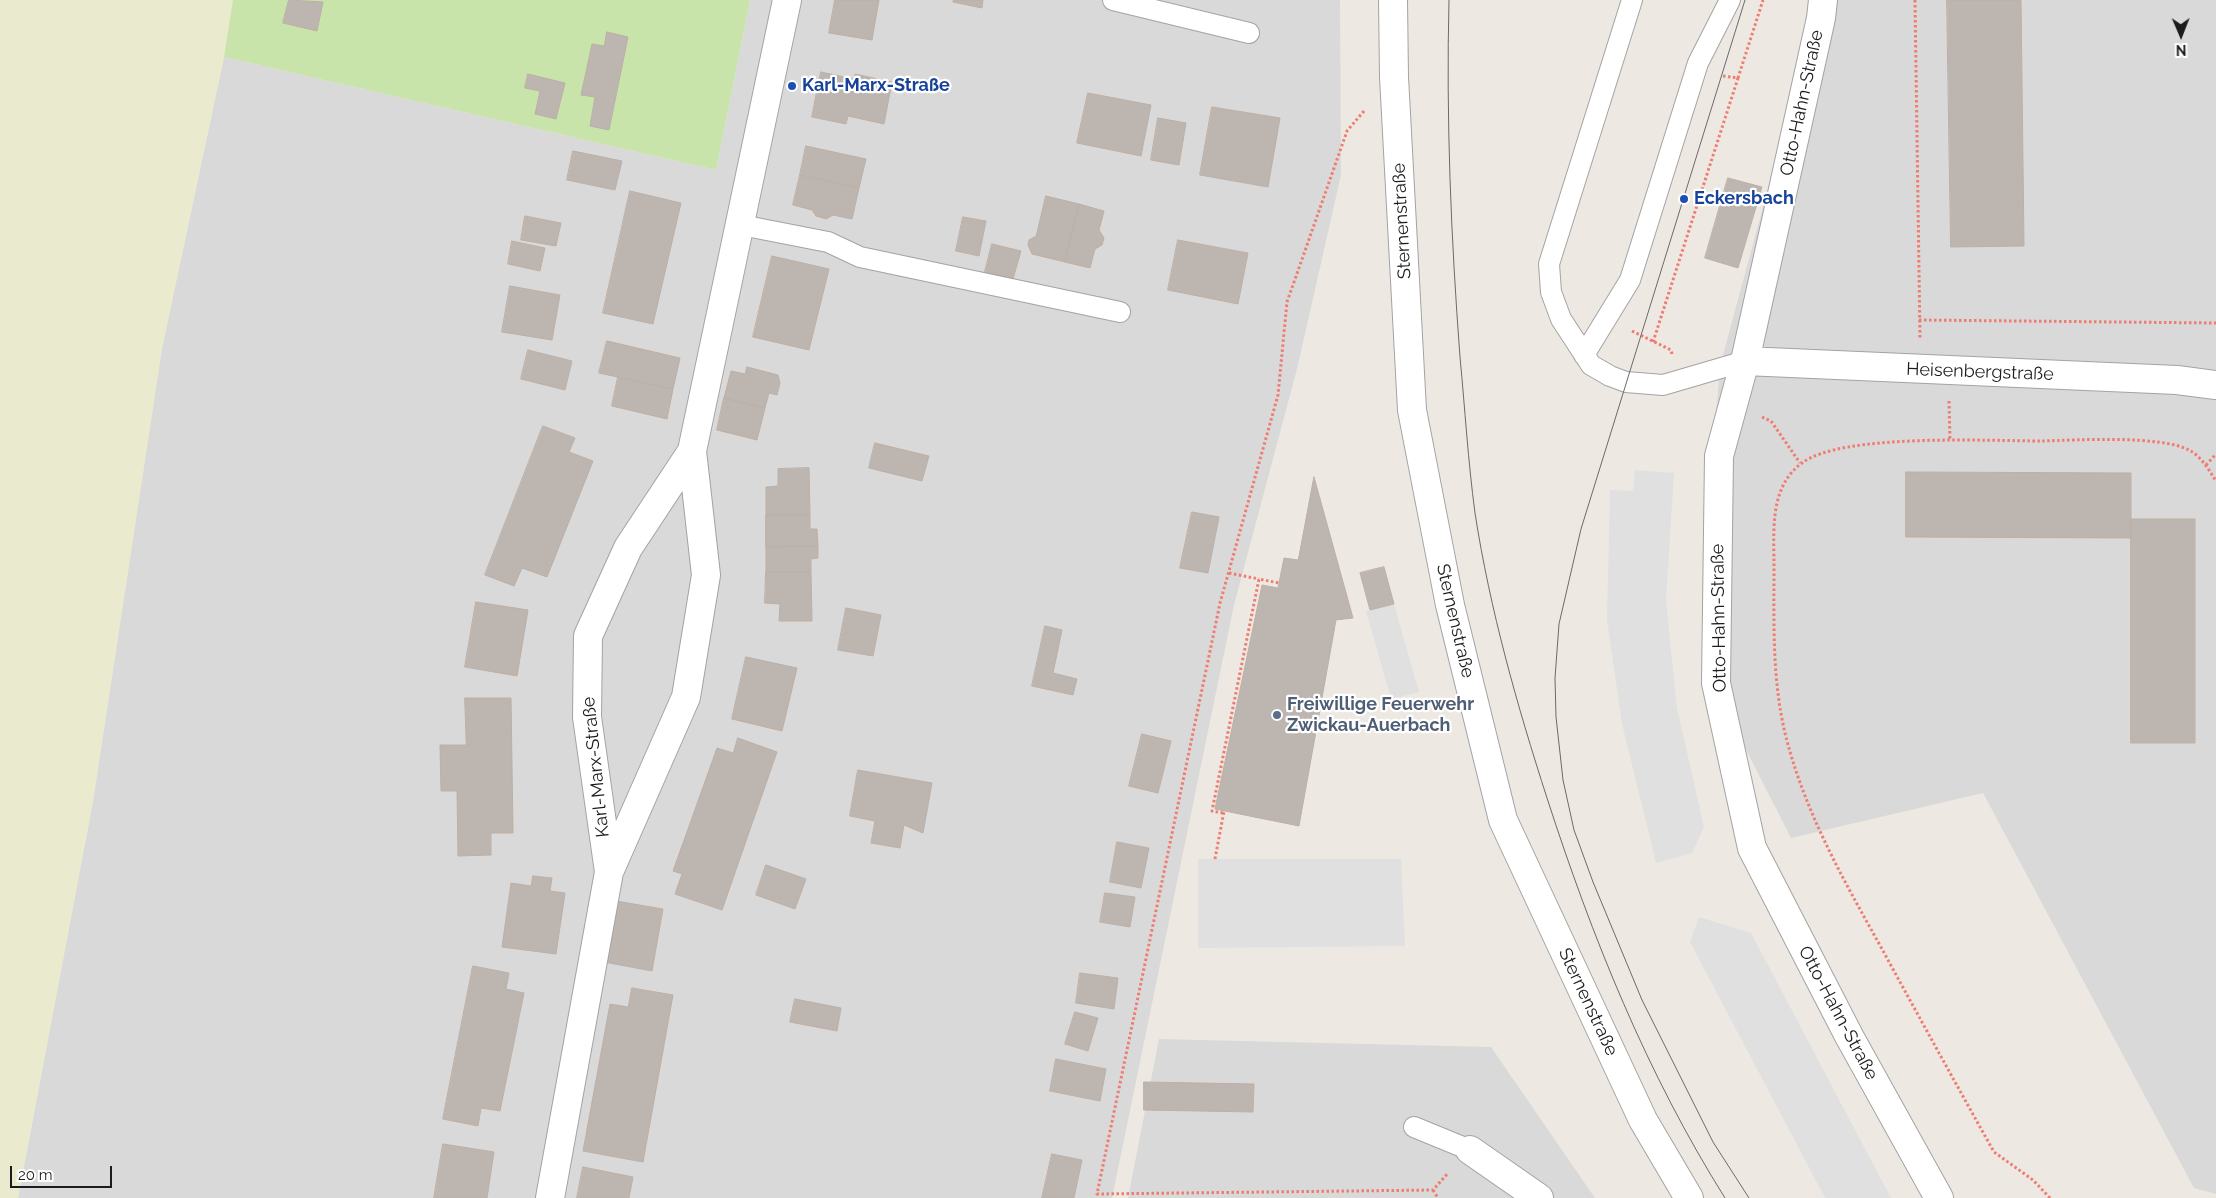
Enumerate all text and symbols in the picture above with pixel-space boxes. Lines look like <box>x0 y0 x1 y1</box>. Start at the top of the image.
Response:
north arrow <box>2156 10 2206 60</box>
street label: Otto-Hahn-Straße <box>1776 28 1828 178</box>
text: N <box>2176 42 2187 58</box>
place label: Karl-Marx-Straße <box>802 75 950 97</box>
marker: Karl-Marx-Straße <box>786 80 798 92</box>
street label: Sternenstraße <box>1388 162 1416 280</box>
place label: Eckersbach <box>1694 188 1794 210</box>
marker: Eckersbach <box>1678 193 1690 205</box>
street label: Heisenbergstraße <box>1906 359 2054 385</box>
street label: Otto-Hahn-Straße <box>1707 543 1731 693</box>
street label: Sternenstraße <box>1431 562 1479 680</box>
place label: Freiwillige Feuerwehr Zwickau-Auerbach <box>1287 694 1474 736</box>
street label: Karl-Marx-Straße <box>578 696 614 838</box>
marker: Freiwillige Feuerwehr Zwickau-Auerbach <box>1271 709 1283 721</box>
street label: Otto-Hahn-Straße <box>1794 942 1882 1084</box>
street label: Sternenstraße <box>1554 945 1622 1059</box>
scale bar <box>12 1156 115 1188</box>
text: 20 m <box>18 1166 53 1184</box>

